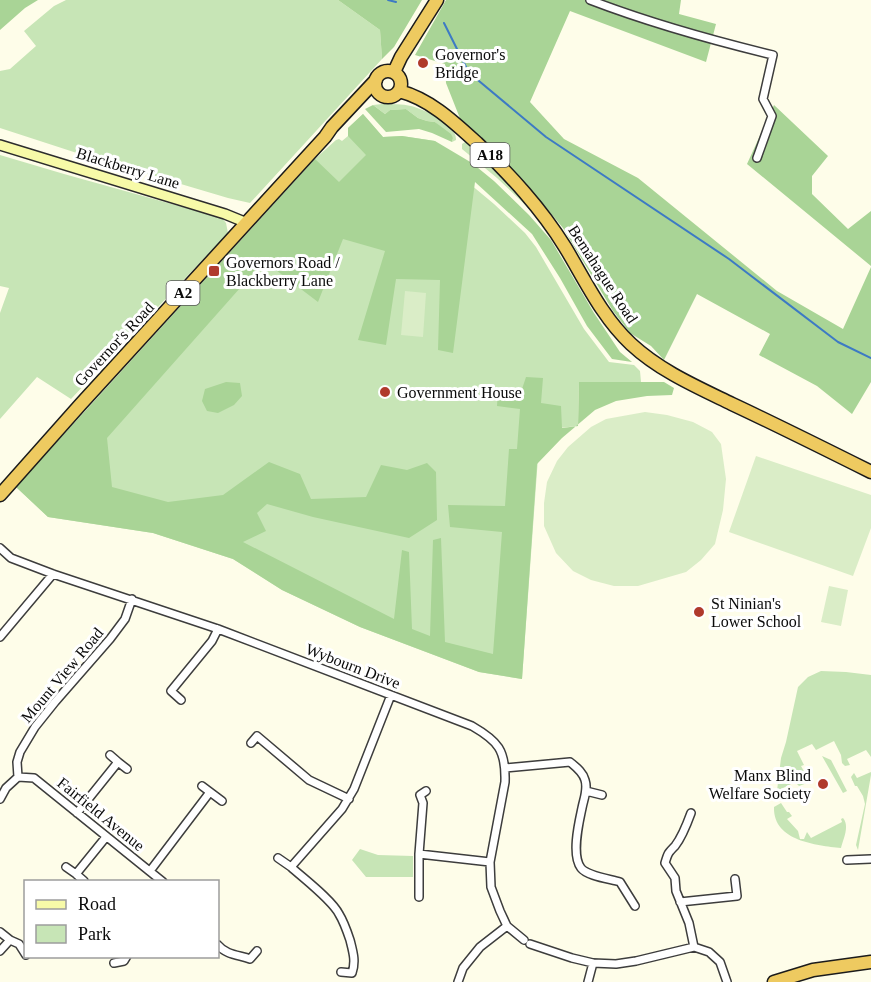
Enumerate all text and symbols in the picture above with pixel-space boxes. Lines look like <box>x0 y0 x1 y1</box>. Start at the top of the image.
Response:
place label: Governor's Bridge <box>435 46 505 82</box>
marker: Governor's Bridge <box>416 56 430 70</box>
road number: A18 <box>470 143 510 167</box>
street label: Blackberry Lane <box>74 144 182 193</box>
street label: Bemahague Road <box>564 222 641 327</box>
place label: Governors Road / Blackberry Lane <box>226 254 340 290</box>
marker: Governors Road / Blackberry Lane <box>207 264 221 278</box>
road number: A2 <box>166 281 200 305</box>
street label: Governor's Road <box>71 299 157 389</box>
place label: Government House <box>397 384 522 401</box>
marker: Government House <box>378 385 392 399</box>
place label: St Ninian's Lower School <box>711 595 802 630</box>
marker: St Ninian's Lower School <box>692 605 706 619</box>
street label: Mount View Road <box>18 624 106 726</box>
street label: Wybourn Drive <box>303 640 403 693</box>
place label: Manx Blind Welfare Society <box>709 767 811 803</box>
street label: Fairfield Avenue <box>54 774 148 854</box>
marker: Manx Blind Welfare Society <box>816 777 830 791</box>
legend <box>24 880 219 958</box>
text: Road <box>78 894 116 914</box>
text: Park <box>78 924 111 944</box>

